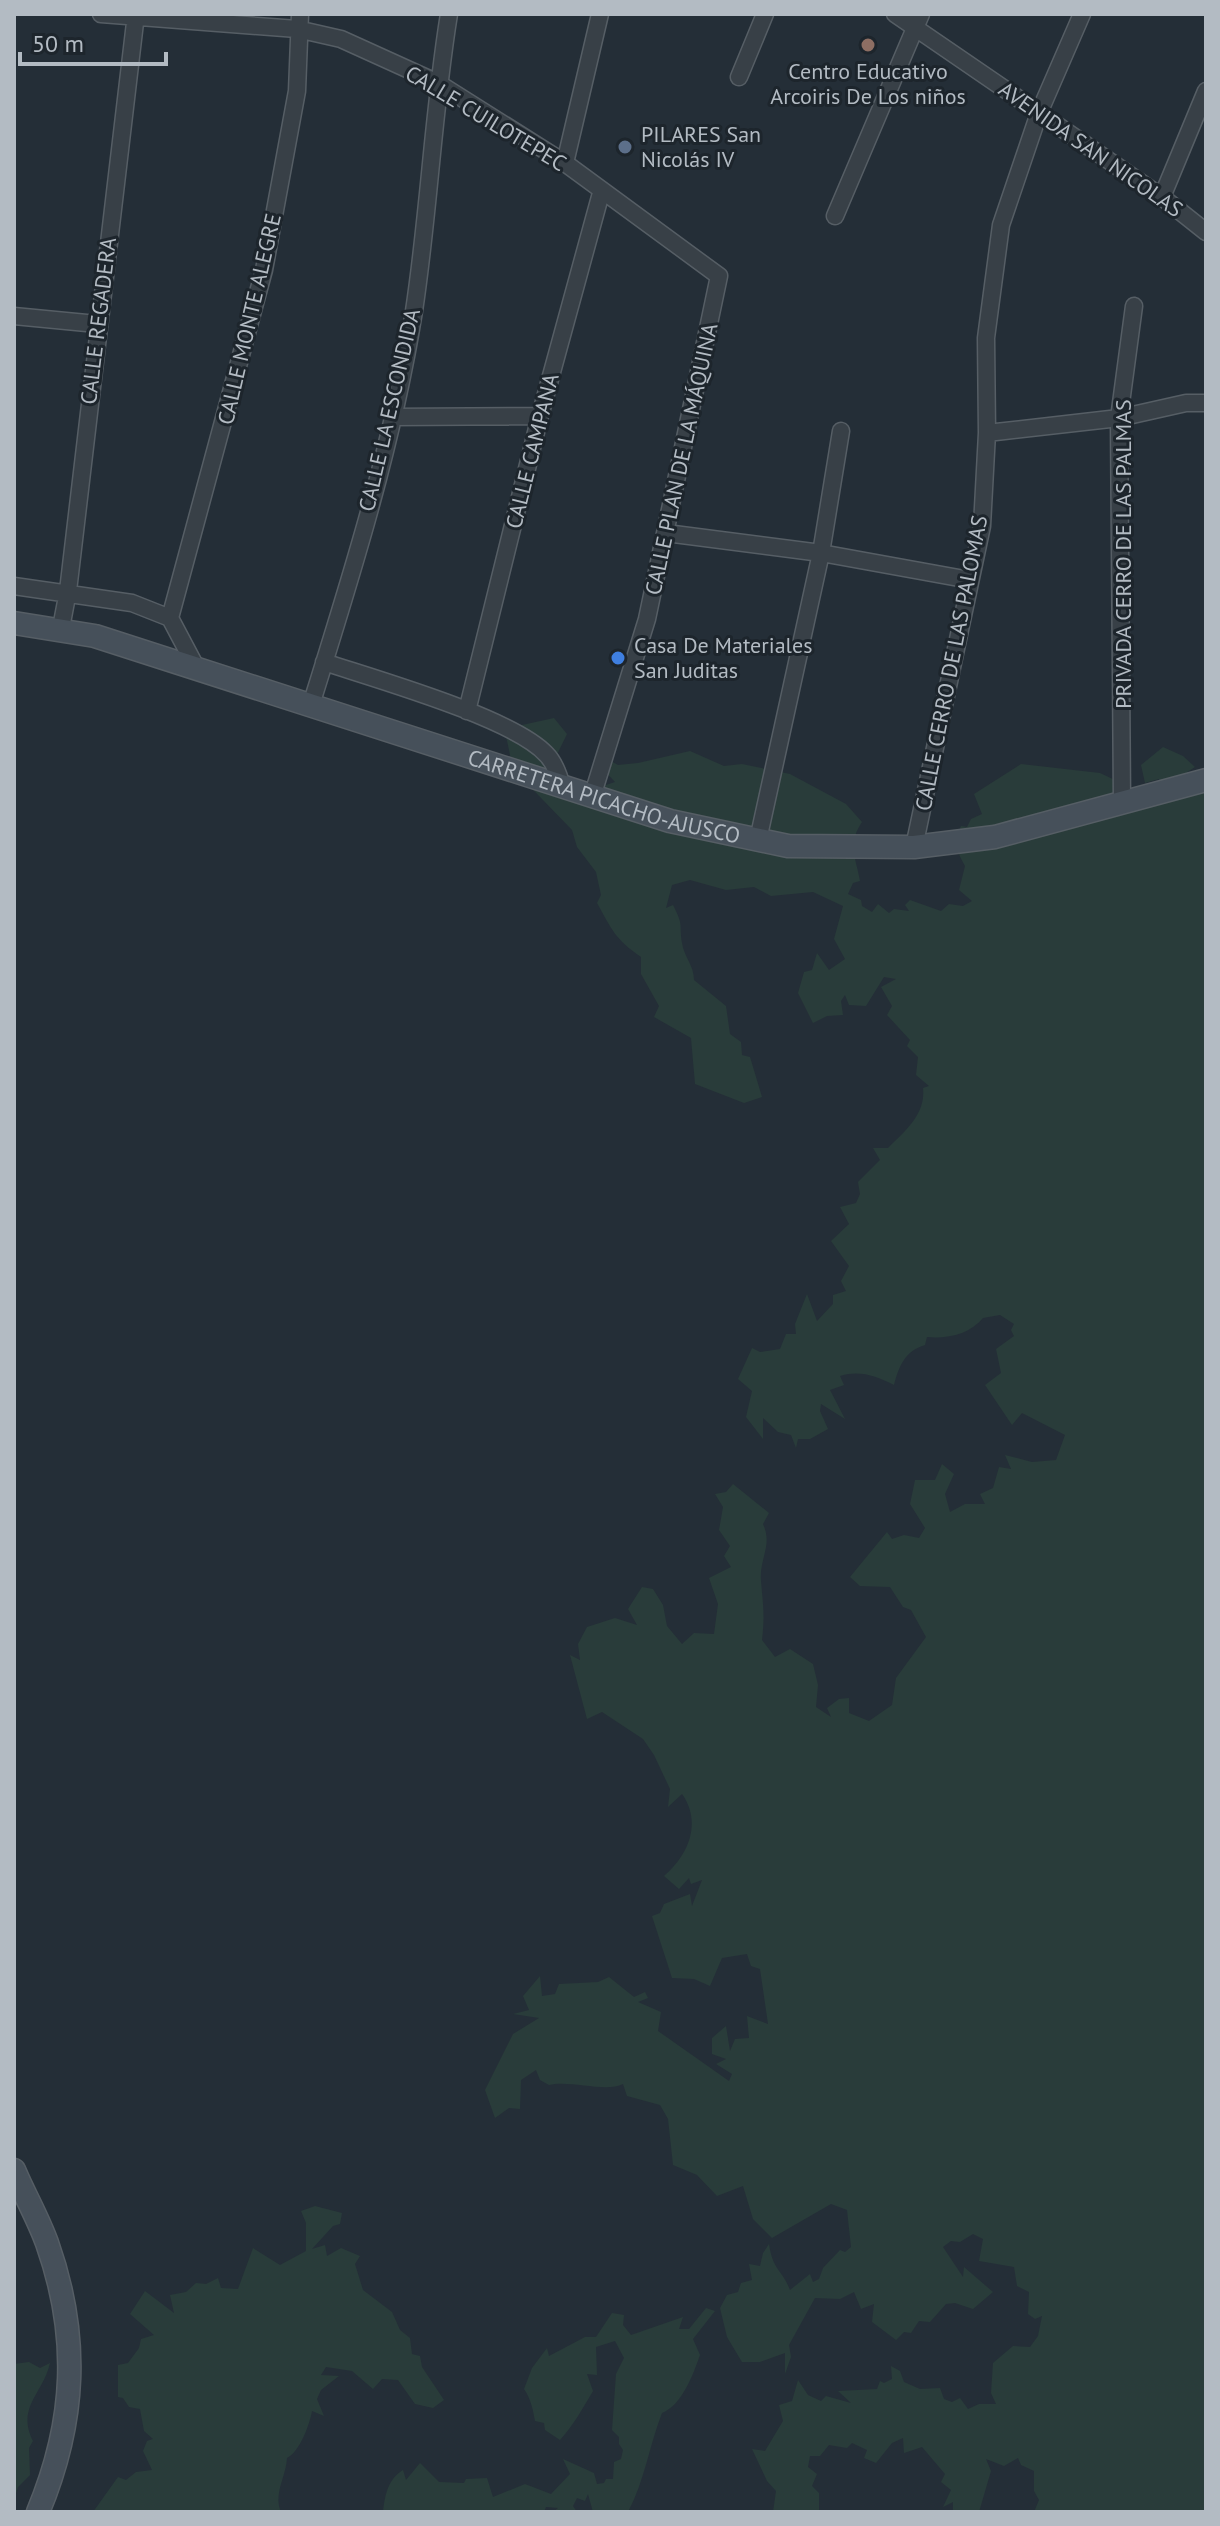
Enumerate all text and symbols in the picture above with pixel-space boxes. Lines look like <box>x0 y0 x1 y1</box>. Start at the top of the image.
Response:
scale bar <box>20 16 166 66</box>
text: 50 m <box>32 28 84 59</box>
marker: Centro Educativo Arcoiris De Los niños <box>859 36 877 54</box>
place label: Centro Educativo Arcoiris De Los niños <box>770 57 966 110</box>
street label: CALLE CUILOTEPEC <box>400 59 572 177</box>
street label: AVENIDA SAN NICOLAS <box>993 75 1189 223</box>
place label: PILARES San Nicolás IV <box>641 120 761 173</box>
marker: PILARES San Nicolás IV <box>616 138 634 156</box>
street label: CALLE MONTE ALEGRE <box>211 211 287 427</box>
street label: CALLE REGADERA <box>74 236 122 406</box>
street label: CALLE LA ESCONDIDA <box>352 306 426 514</box>
street label: CALLE PLAN DE LA MÁQUINA <box>638 320 724 597</box>
street label: CALLE CAMPANA <box>499 370 565 531</box>
street label: PRIVADA CERRO DE LAS PALMAS <box>1109 399 1137 709</box>
street label: CALLE CERRO DE LAS PALOMAS <box>909 513 993 813</box>
place label: Casa De Materiales San Juditas <box>634 631 812 684</box>
marker: Casa De Materiales San Juditas <box>609 649 627 667</box>
street label: CARRETERA PICACHO-AJUSCO <box>464 743 743 849</box>

